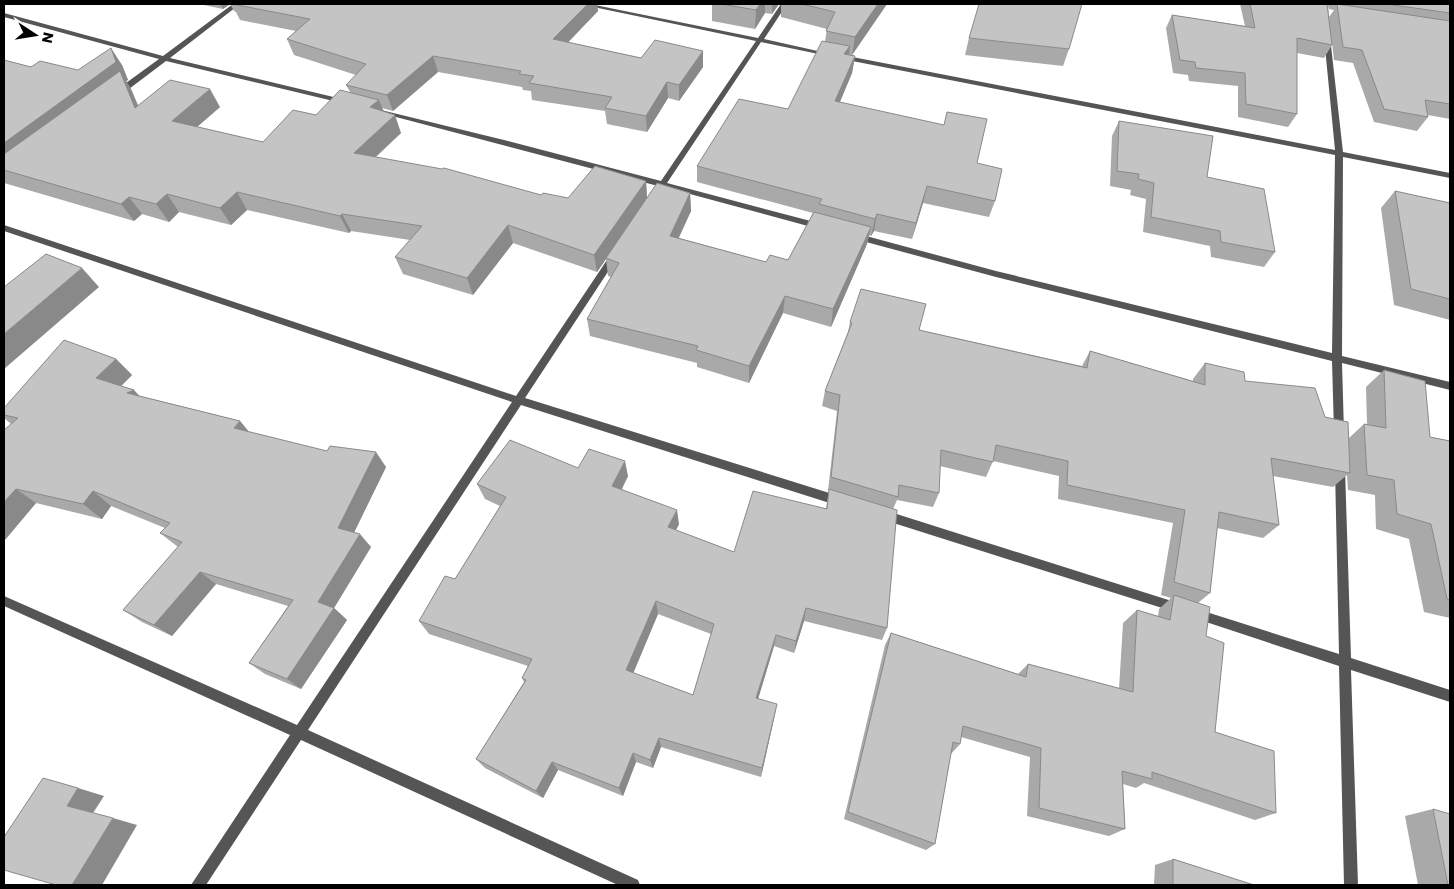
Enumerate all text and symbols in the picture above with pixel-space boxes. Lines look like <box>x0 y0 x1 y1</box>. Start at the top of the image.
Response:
north arrow <box>10 10 60 60</box>
text: N <box>37 30 59 45</box>

